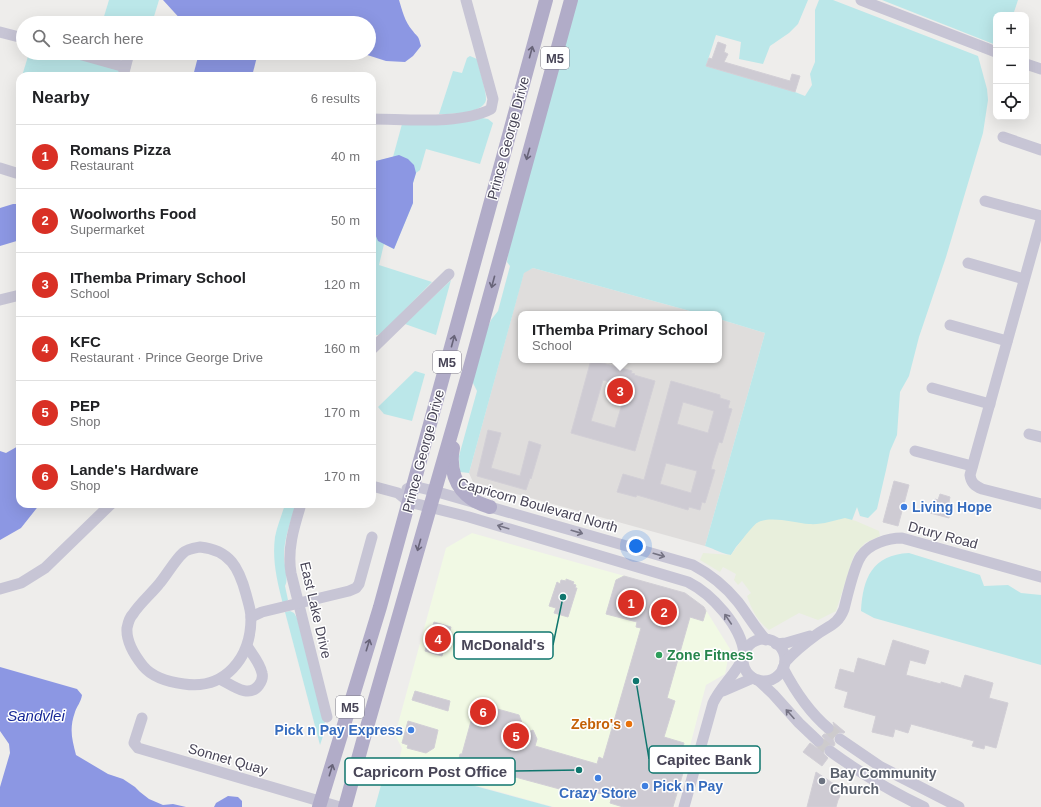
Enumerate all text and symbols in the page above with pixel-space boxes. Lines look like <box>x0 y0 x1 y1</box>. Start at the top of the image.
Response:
map controls <box>993 12 1029 120</box>
button: + <box>993 12 1029 48</box>
search box <box>16 16 376 60</box>
icon: search <box>30 27 52 49</box>
text: Search here <box>62 30 144 47</box>
one-way arrow <box>528 46 535 59</box>
road number: M5 <box>541 47 569 69</box>
button: − <box>993 48 1029 84</box>
street label: Prince George Drive <box>484 74 532 201</box>
button: locate <box>993 84 1029 120</box>
text: Nearby <box>32 88 90 107</box>
text: 6 results <box>311 91 360 106</box>
text: Romans Pizza <box>70 141 171 158</box>
one-way arrow <box>524 147 531 160</box>
text: 1 <box>41 149 49 164</box>
text: 40 m <box>331 149 360 164</box>
text: Restaurant <box>70 158 134 173</box>
text: Woolworths Food <box>70 205 196 222</box>
text: 2 <box>41 213 49 228</box>
text: 50 m <box>331 213 360 228</box>
text: Supermarket <box>70 222 144 237</box>
text: IThemba Primary School <box>70 269 246 286</box>
one-way arrow <box>488 276 496 289</box>
text: 3 <box>41 277 49 292</box>
text: 120 m <box>324 277 360 292</box>
text: School <box>70 286 110 301</box>
popup <box>518 311 722 363</box>
text: IThemba Primary School <box>532 321 708 338</box>
text: KFC <box>70 333 101 350</box>
one-way arrow <box>450 334 457 347</box>
text: School <box>532 338 572 353</box>
text: 4 <box>41 341 49 356</box>
text: 160 m <box>324 341 360 356</box>
text: Restaurant · Prince George Drive <box>70 350 263 365</box>
road number: M5 <box>433 351 461 373</box>
pin: 3 <box>607 376 633 406</box>
street label: Prince George Drive <box>399 387 447 514</box>
text: PEP <box>70 397 100 414</box>
text: 5 <box>41 405 49 420</box>
text: 170 m <box>324 405 360 420</box>
text: Shop <box>70 414 100 429</box>
text: Lande's Hardware <box>70 461 199 478</box>
text: 6 <box>41 469 49 484</box>
text: 170 m <box>324 469 360 484</box>
street label: Capricorn Boulevard North <box>456 474 620 536</box>
text: Shop <box>70 478 100 493</box>
place label: Living Hope <box>912 499 992 515</box>
marker: Living Hope <box>899 502 909 512</box>
street label: Drury Road <box>906 518 980 552</box>
one-way arrow <box>496 523 509 530</box>
one-way arrow <box>570 529 583 536</box>
your location <box>626 536 646 556</box>
one-way arrow <box>415 538 423 551</box>
one-way arrow <box>653 552 666 559</box>
street label: East Lake Drive <box>297 560 335 660</box>
pin: 1 <box>618 588 644 618</box>
pin: 2 <box>651 597 677 627</box>
one-way arrow <box>724 613 732 624</box>
pin: 4 <box>425 624 451 654</box>
callout: McDonald's <box>454 632 553 659</box>
text: McDonald's <box>461 636 545 653</box>
one-way arrow <box>365 639 372 652</box>
place label: Zone Fitness <box>667 647 754 663</box>
marker: Zone Fitness <box>654 650 664 660</box>
road number: M5 <box>336 696 364 718</box>
pin: 6 <box>470 697 496 727</box>
water label: Sandvlei <box>7 707 65 724</box>
one-way arrow <box>786 708 795 719</box>
place label: Zebro's <box>571 716 621 732</box>
marker: Zebro's <box>624 719 634 729</box>
pin: 5 <box>503 721 529 751</box>
place label: Pick n Pay Express <box>275 722 403 738</box>
marker: Pick n Pay Express <box>406 725 416 735</box>
street label: Sonnet Quay <box>187 740 269 778</box>
callout: Capitec Bank <box>649 746 760 773</box>
text: Capitec Bank <box>656 751 752 768</box>
callout: Capricorn Post Office <box>345 758 515 785</box>
one-way arrow <box>328 763 335 776</box>
text: Capricorn Post Office <box>353 763 507 780</box>
place label: Bay Community Church <box>830 765 937 797</box>
marker: Crazy Store <box>593 773 603 783</box>
marker: Bay Community Church <box>817 776 827 786</box>
place label: Pick n Pay <box>653 778 723 794</box>
marker: Pick n Pay <box>640 781 650 791</box>
place label: Crazy Store <box>559 785 637 801</box>

